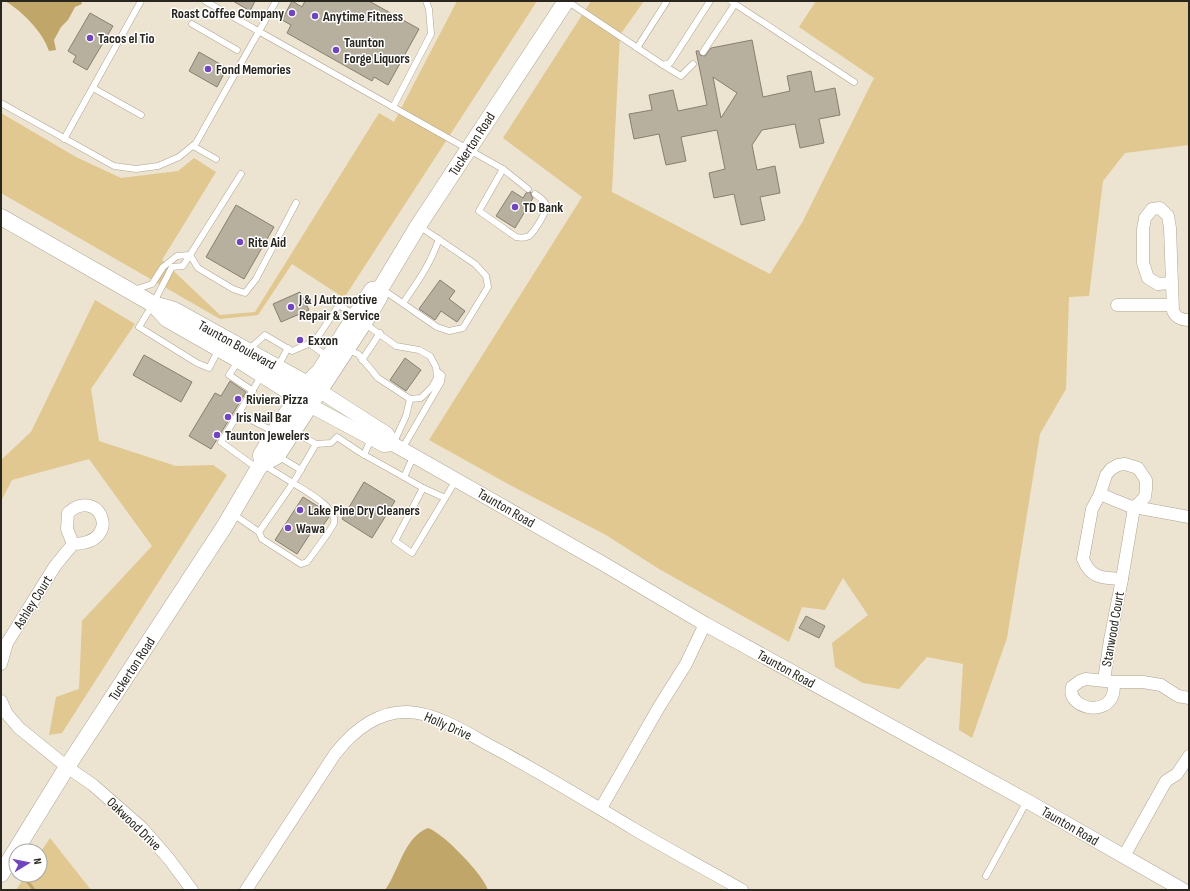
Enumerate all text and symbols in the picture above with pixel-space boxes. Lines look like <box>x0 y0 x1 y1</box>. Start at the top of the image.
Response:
place label: Roast Coffee Company <box>171 5 284 22</box>
marker: Roast Coffee Company <box>287 8 297 18</box>
place label: Anytime Fitness <box>322 8 403 25</box>
marker: Anytime Fitness <box>310 11 320 21</box>
place label: Tacos el Tio <box>98 30 155 47</box>
marker: Tacos el Tio <box>85 33 95 43</box>
place label: Taunton Forge Liquors <box>344 34 410 67</box>
marker: Taunton Forge Liquors <box>331 45 341 55</box>
place label: Fond Memories <box>216 61 291 78</box>
marker: Fond Memories <box>203 64 213 74</box>
street label: Tuckerton Road <box>445 109 499 179</box>
place label: TD Bank <box>523 199 563 216</box>
marker: TD Bank <box>510 202 520 212</box>
place label: Rite Aid <box>248 234 286 251</box>
marker: Rite Aid <box>235 237 245 247</box>
place label: J & J Automotive Repair & Service <box>298 291 380 324</box>
marker: J & J Automotive Repair & Service <box>286 302 296 312</box>
street label: Taunton Boulevard <box>195 317 279 373</box>
place label: Exxon <box>308 332 338 349</box>
marker: Exxon <box>295 335 305 345</box>
place label: Riviera Pizza <box>246 391 308 408</box>
marker: Riviera Pizza <box>233 394 243 404</box>
place label: Iris Nail Bar <box>236 409 292 426</box>
marker: Iris Nail Bar <box>223 412 233 422</box>
place label: Taunton Jewelers <box>225 427 309 444</box>
marker: Taunton Jewelers <box>212 430 222 440</box>
street label: Taunton Road <box>474 485 538 531</box>
place label: Lake Pine Dry Cleaners <box>308 502 420 519</box>
marker: Lake Pine Dry Cleaners <box>295 505 305 515</box>
place label: Wawa <box>296 520 325 537</box>
marker: Wawa <box>283 523 293 533</box>
street label: Ashley Court <box>9 572 56 633</box>
street label: Stanwood Court <box>1098 590 1128 668</box>
street label: Tuckerton Road <box>105 634 159 704</box>
street label: Taunton Road <box>754 646 818 692</box>
street label: Holly Drive <box>422 708 474 744</box>
street label: Oakwood Drive <box>103 794 165 854</box>
street label: Taunton Road <box>1038 803 1102 849</box>
north arrow <box>8 843 48 883</box>
text: N <box>30 857 44 865</box>

